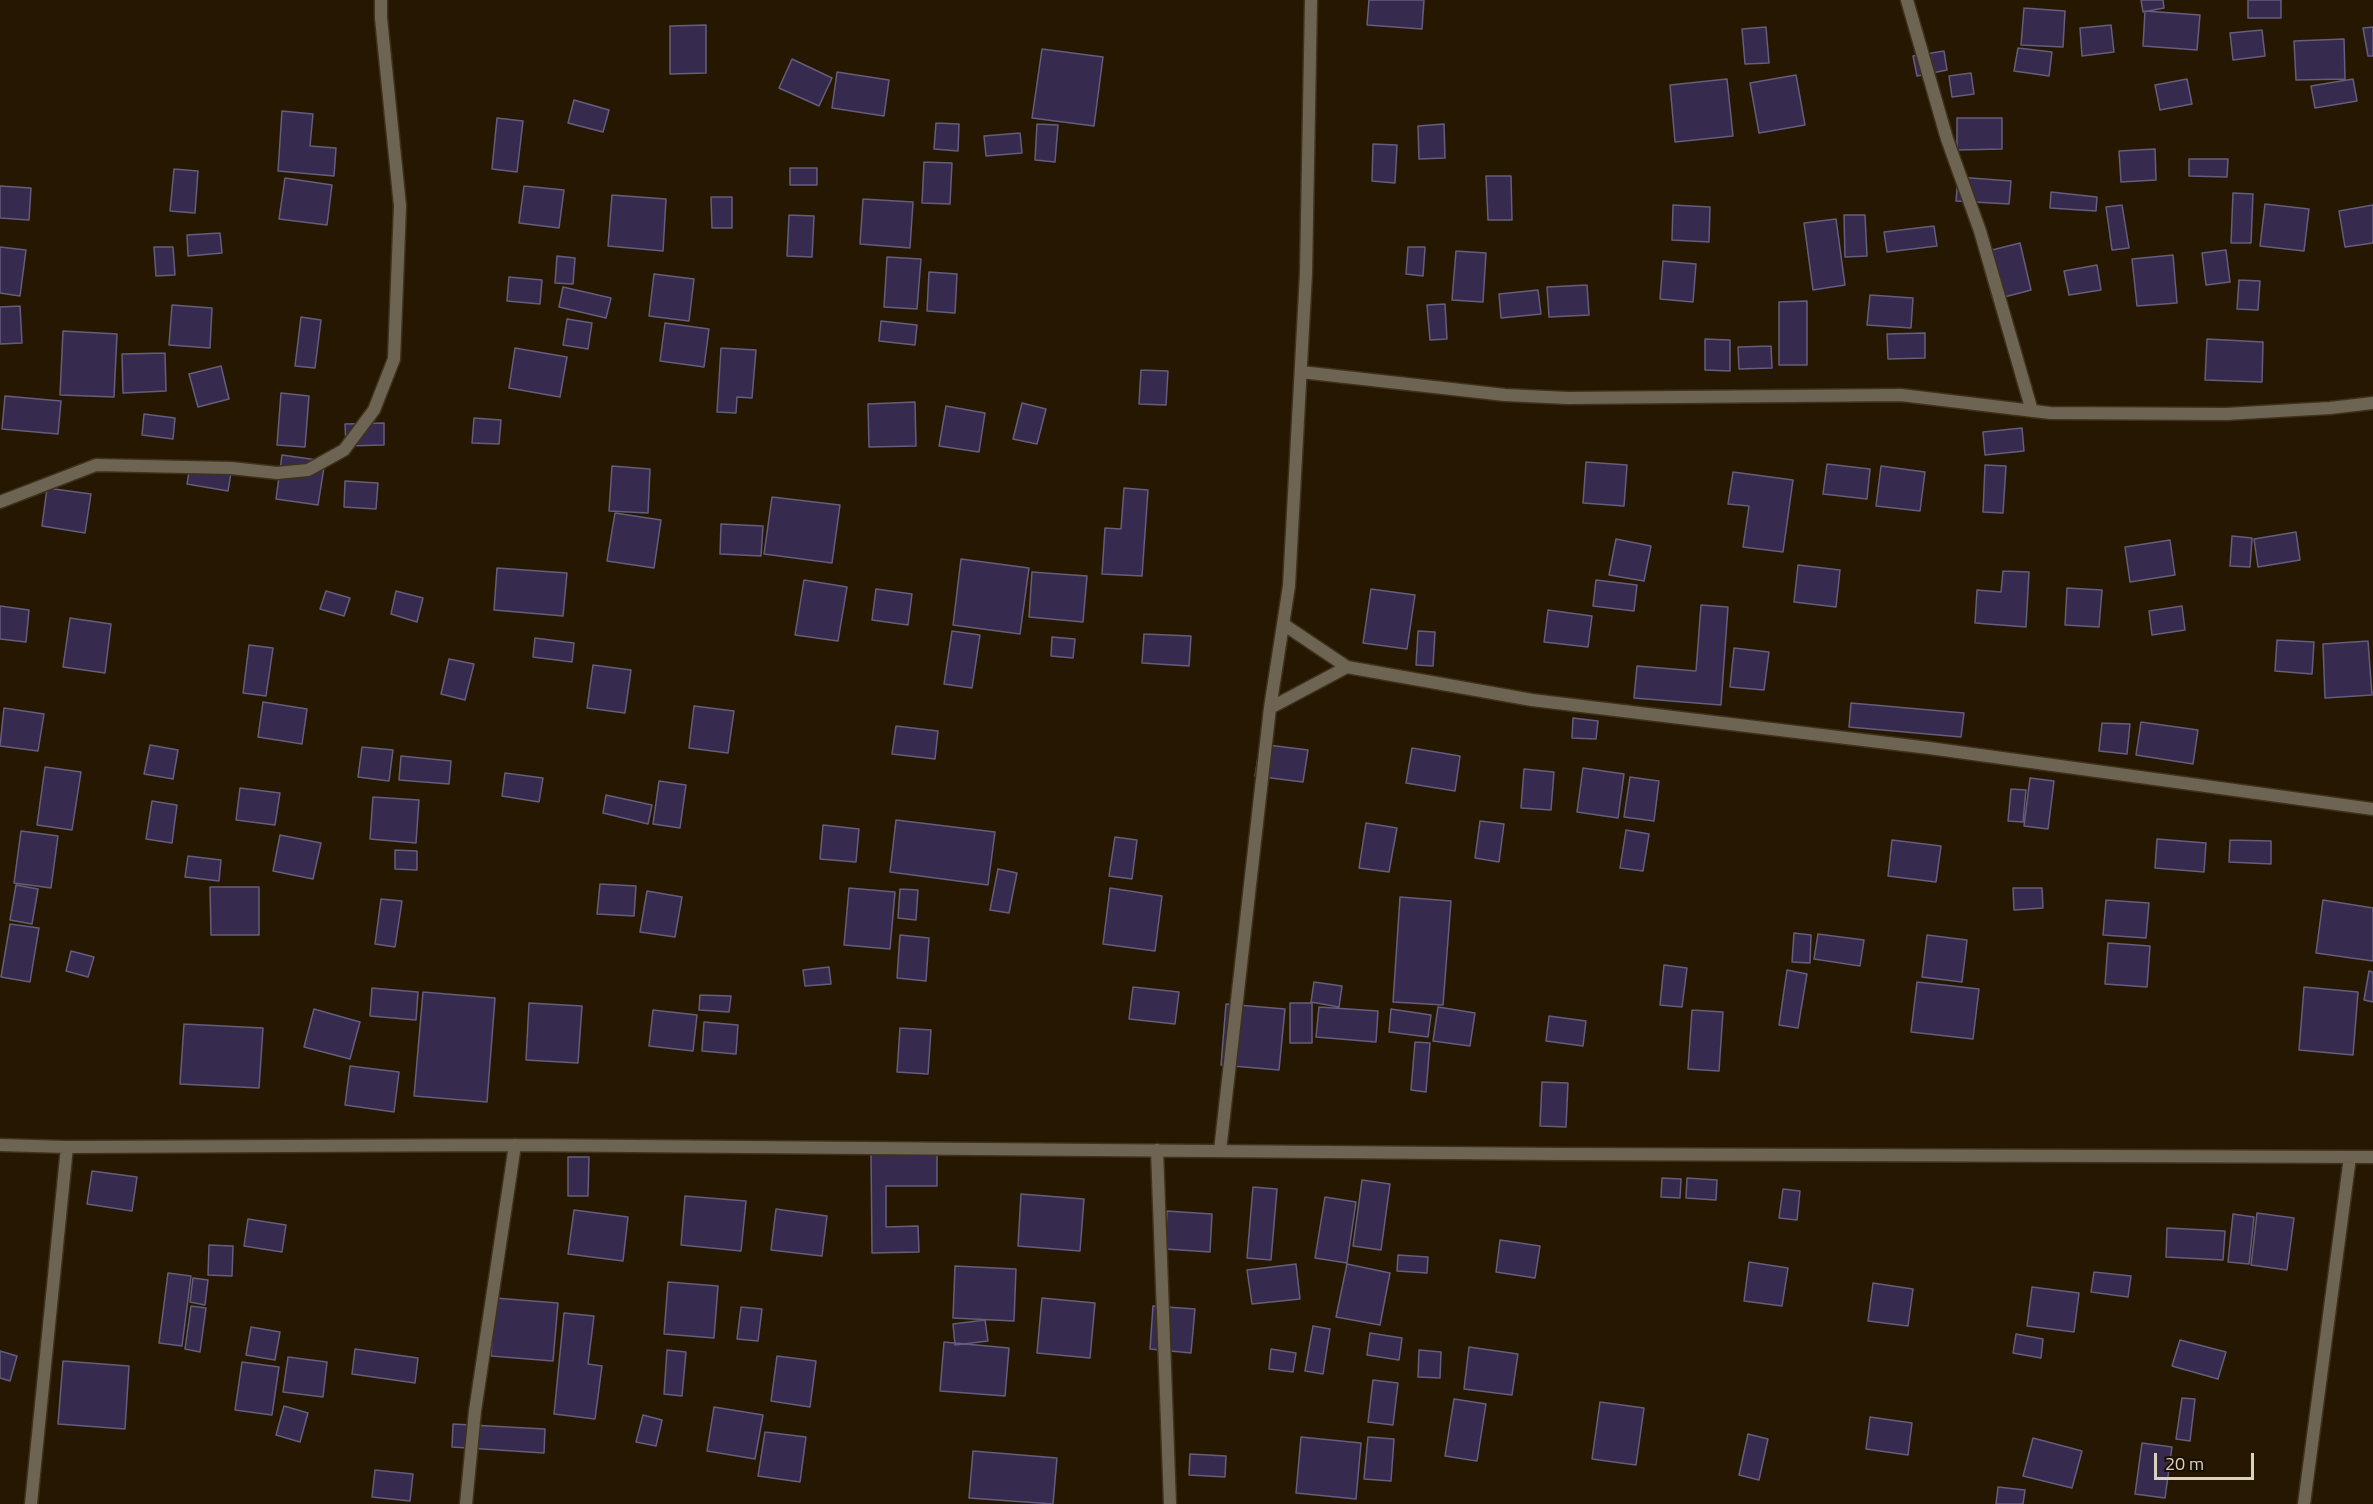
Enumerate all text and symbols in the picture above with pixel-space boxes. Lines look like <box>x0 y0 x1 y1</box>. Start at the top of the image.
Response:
scale bar <box>2157 1441 2258 1479</box>
text: 20 m <box>2165 1450 2204 1477</box>

